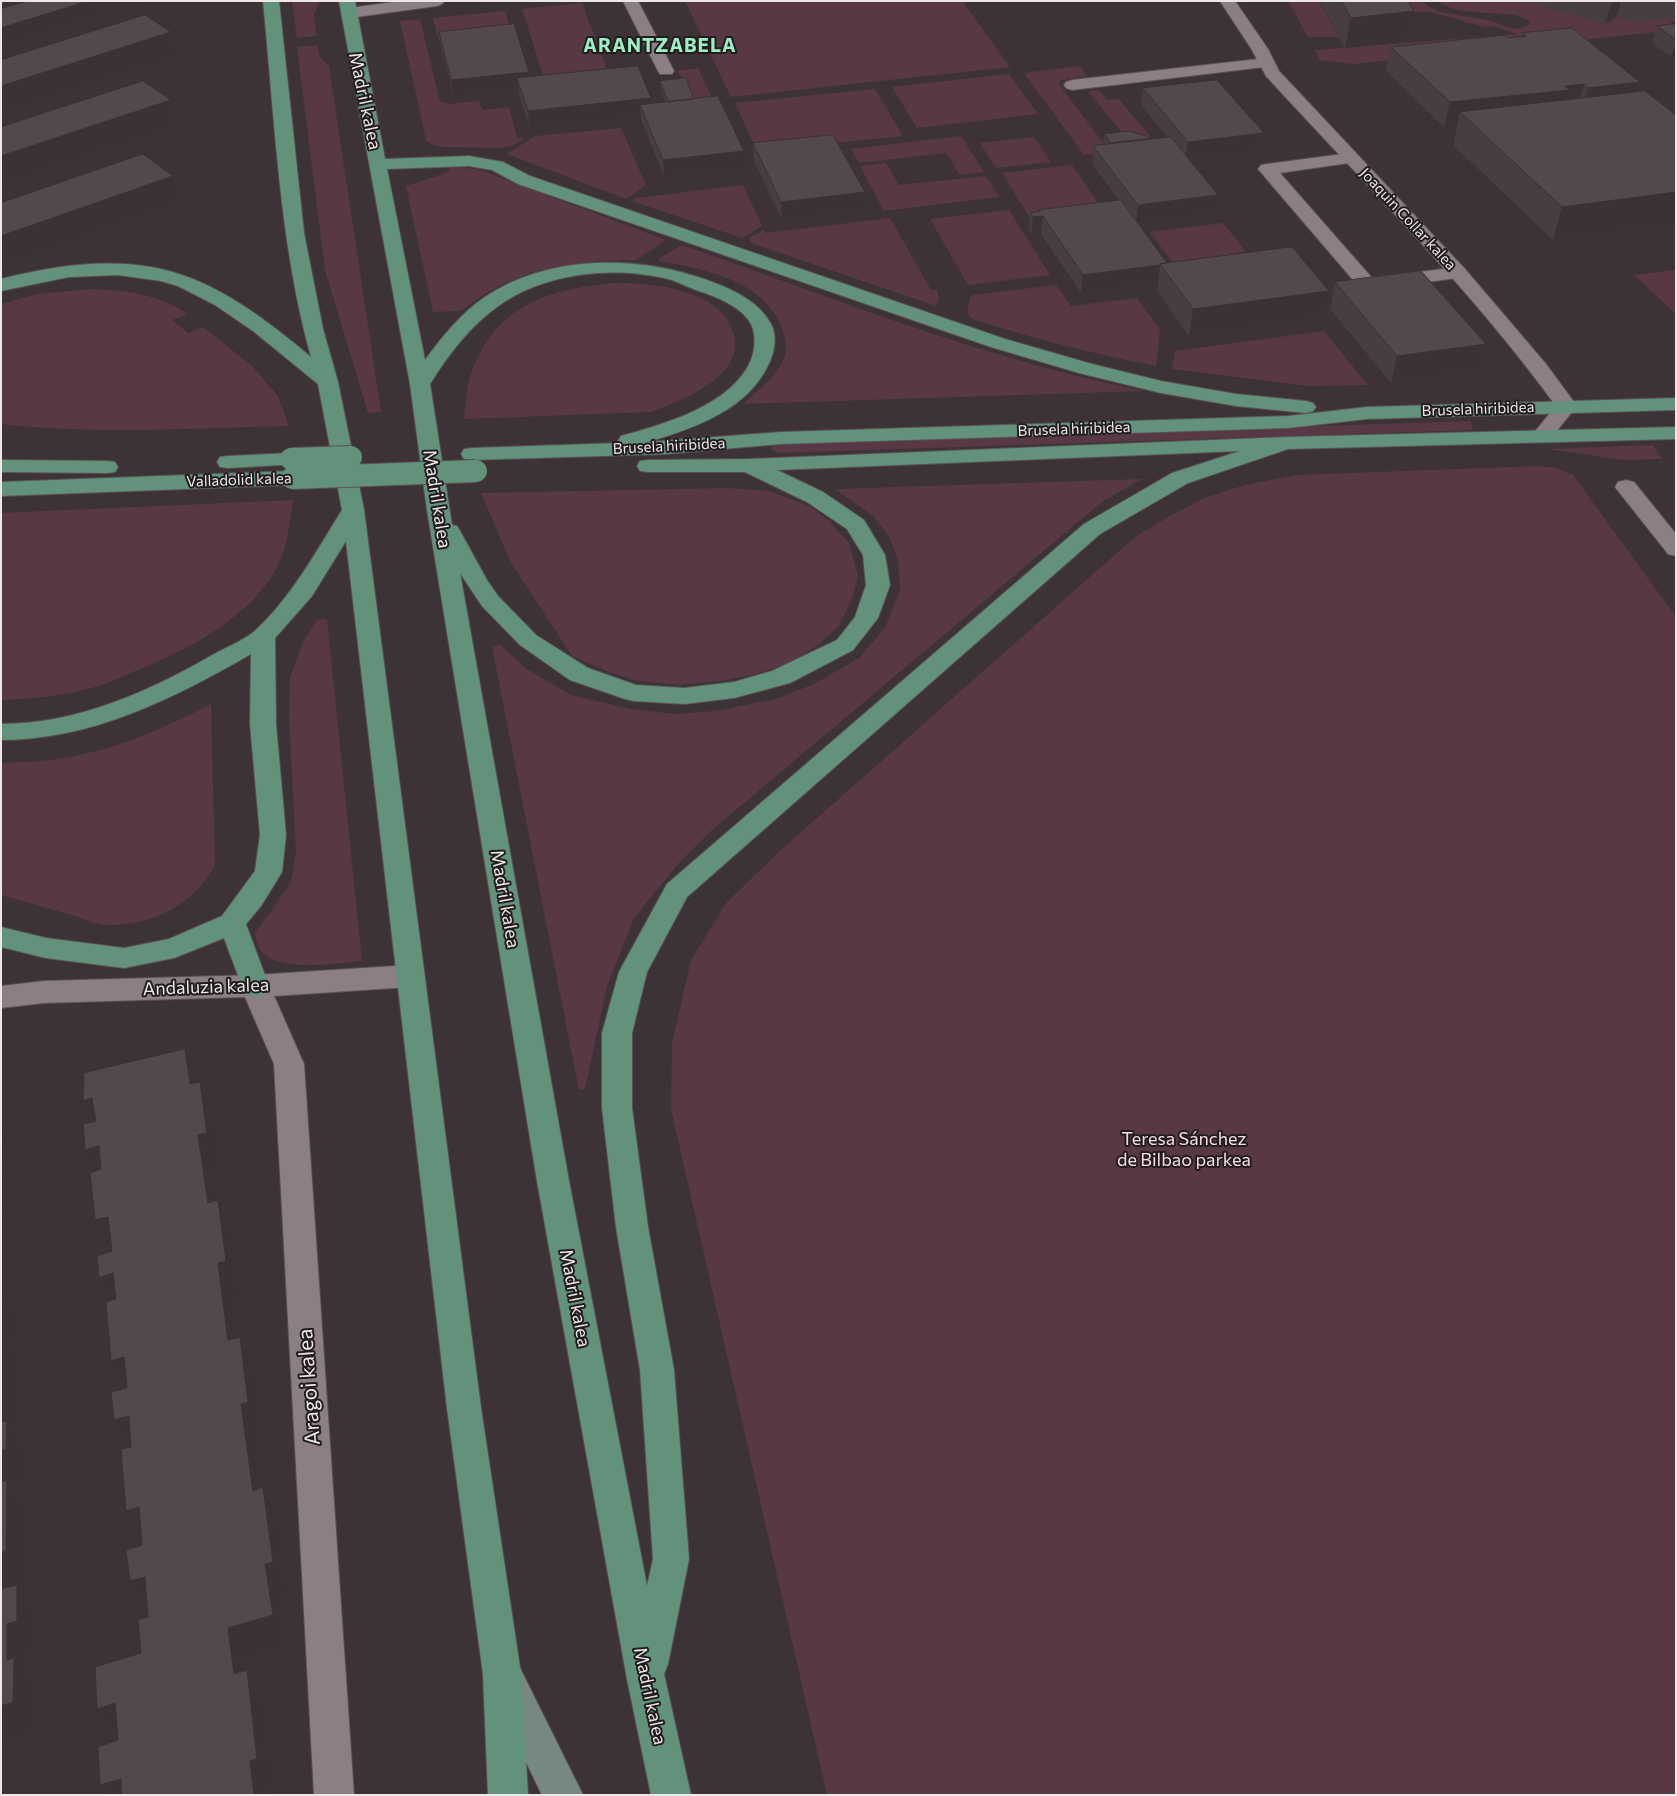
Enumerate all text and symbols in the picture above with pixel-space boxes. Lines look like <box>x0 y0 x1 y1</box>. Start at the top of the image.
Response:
district label: ARANTZABELA <box>582 35 738 57</box>
street label: Madril kalea <box>344 50 386 152</box>
street label: Joaquin Collar kalea <box>1356 164 1460 274</box>
street label: Brusela hiribidea <box>1421 398 1535 420</box>
street label: Brusela hiribidea <box>1017 418 1131 440</box>
street label: Brusela hiribidea <box>612 434 726 458</box>
street label: Madril kalea <box>419 448 455 550</box>
street label: Valladolid kalea <box>186 469 292 491</box>
street label: Madril kalea <box>486 848 524 950</box>
street label: Andaluzia kalea <box>143 974 269 1000</box>
park label: Teresa Sánchez de Bilbao parkea <box>1117 1128 1251 1170</box>
street label: Madril kalea <box>555 1247 595 1349</box>
street label: Aragoi kalea <box>292 1328 326 1446</box>
street label: Madril kalea <box>629 1645 671 1747</box>

